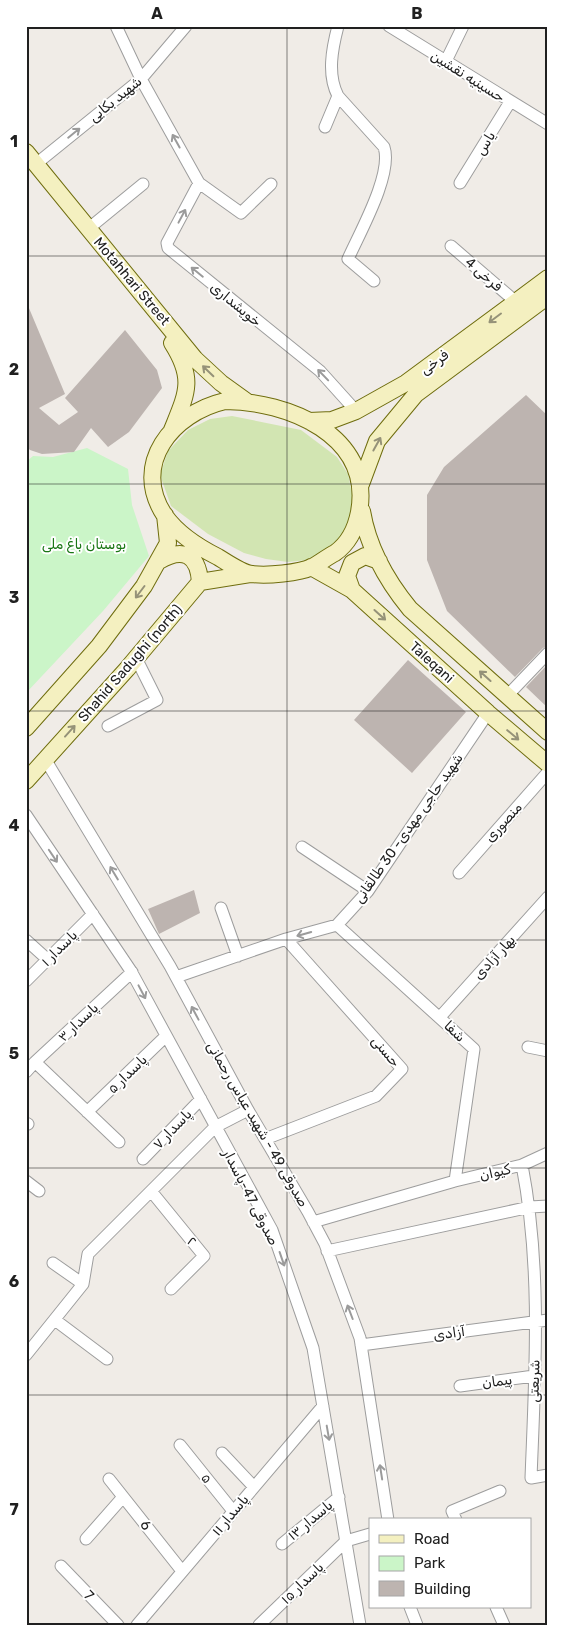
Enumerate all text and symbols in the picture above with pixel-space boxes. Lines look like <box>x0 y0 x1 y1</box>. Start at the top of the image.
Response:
text: A <box>151 4 163 23</box>
text: B <box>411 4 423 23</box>
street label: حسینیه نقشین <box>428 47 508 106</box>
street label: شهید بکایی <box>85 73 145 126</box>
one-way arrow <box>67 128 80 139</box>
street label: یاس <box>472 128 499 158</box>
text: 1 <box>10 132 18 151</box>
one-way arrow <box>170 134 180 148</box>
one-way arrow <box>177 208 187 223</box>
street label: Motahhari Street <box>90 234 174 329</box>
street label: فرخی 4 <box>462 254 506 295</box>
one-way arrow <box>191 267 204 278</box>
street label: خویشداری <box>207 279 265 330</box>
one-way arrow <box>488 313 502 323</box>
street label: فرخی <box>417 346 452 379</box>
text: 2 <box>9 360 19 379</box>
one-way arrow <box>202 365 214 377</box>
one-way arrow <box>317 369 329 381</box>
one-way arrow <box>372 437 382 451</box>
park label: بوستان باغ ملی <box>42 536 126 554</box>
one-way arrow <box>135 585 145 599</box>
text: 3 <box>9 588 19 607</box>
street label: Shahid Sadughi (north) <box>75 601 186 725</box>
one-way arrow <box>373 609 386 621</box>
street label: Taleqani <box>406 638 457 687</box>
one-way arrow <box>479 670 492 682</box>
one-way arrow <box>65 725 76 738</box>
one-way arrow <box>507 730 520 741</box>
street label: شهید حاجی مهدی- 30 طالقانی <box>350 750 467 907</box>
street label: منصوری <box>481 799 526 846</box>
text: 4 <box>9 816 20 835</box>
one-way arrow <box>49 848 59 862</box>
one-way arrow <box>108 866 118 880</box>
street label: پاسدار ۱ <box>38 927 82 971</box>
one-way arrow <box>297 929 313 939</box>
street label: بهار آزادی <box>470 931 519 983</box>
one-way arrow <box>137 984 147 999</box>
street label: پاسدار ۳ <box>55 999 103 1046</box>
one-way arrow <box>190 1007 200 1021</box>
street label: شفا <box>440 1017 469 1045</box>
street label: حسنی <box>367 1032 404 1071</box>
street label: صدوقی 49 - شهید عباس رحمانی <box>203 1038 312 1210</box>
text: 5 <box>9 1044 19 1063</box>
street label: پاسدار ۵ <box>104 1051 151 1098</box>
street label: پاسدار ۷ <box>149 1106 196 1154</box>
street label: صدوقی 47-پاسدار <box>218 1145 282 1249</box>
street label: کیوان <box>478 1161 513 1184</box>
street label: ۲ <box>183 1233 200 1249</box>
one-way arrow <box>278 1251 287 1267</box>
text: 6 <box>9 1272 19 1291</box>
one-way arrow <box>345 1305 354 1321</box>
street label: آزادی <box>432 1323 466 1344</box>
street label: شریعتی <box>526 1359 543 1403</box>
street label: پیمان <box>481 1371 513 1393</box>
one-way arrow <box>323 1424 333 1440</box>
one-way arrow <box>375 1464 385 1480</box>
street label: ۵ <box>197 1470 216 1487</box>
street label: پاسدار ۱۱ <box>208 1491 253 1540</box>
street label: پاسدار ۱۳ <box>284 1497 337 1545</box>
text: 7 <box>9 1500 19 1519</box>
street label: 6 <box>136 1517 155 1534</box>
legend <box>369 1518 532 1608</box>
text: Road <box>414 1530 450 1548</box>
text: Park <box>414 1554 445 1572</box>
street label: پاسدار ۱۵ <box>277 1559 328 1609</box>
text: Building <box>414 1580 471 1598</box>
street label: 7 <box>80 1587 97 1604</box>

